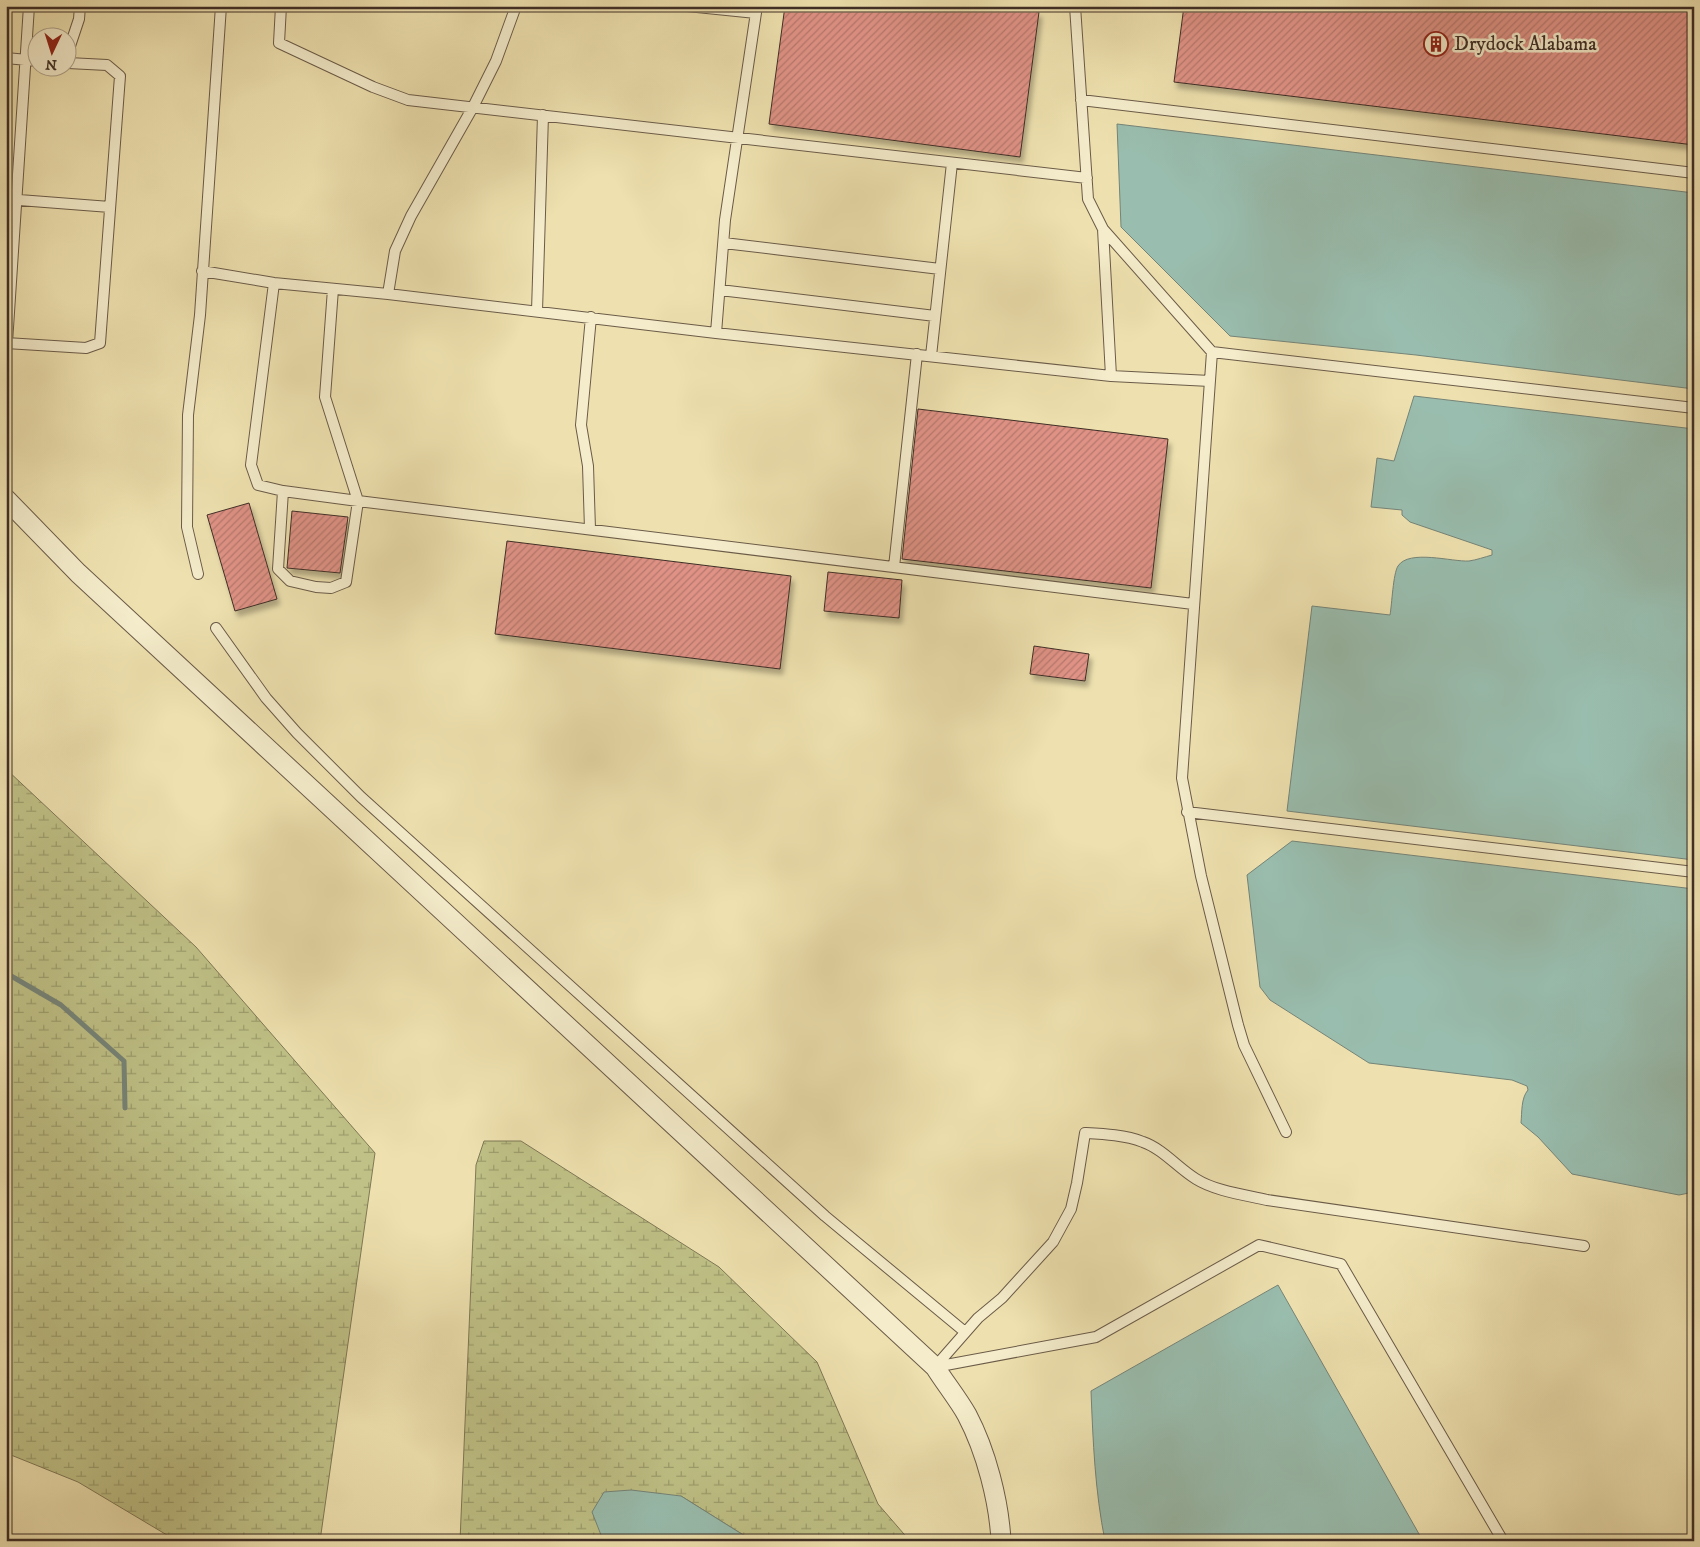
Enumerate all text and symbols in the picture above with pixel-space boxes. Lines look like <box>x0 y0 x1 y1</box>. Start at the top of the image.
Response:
north arrow <box>28 28 78 78</box>
building icon: Drydock Alabama <box>1423 31 1449 57</box>
place label: Drydock Alabama <box>1454 32 1597 57</box>
text: N <box>44 55 58 73</box>

